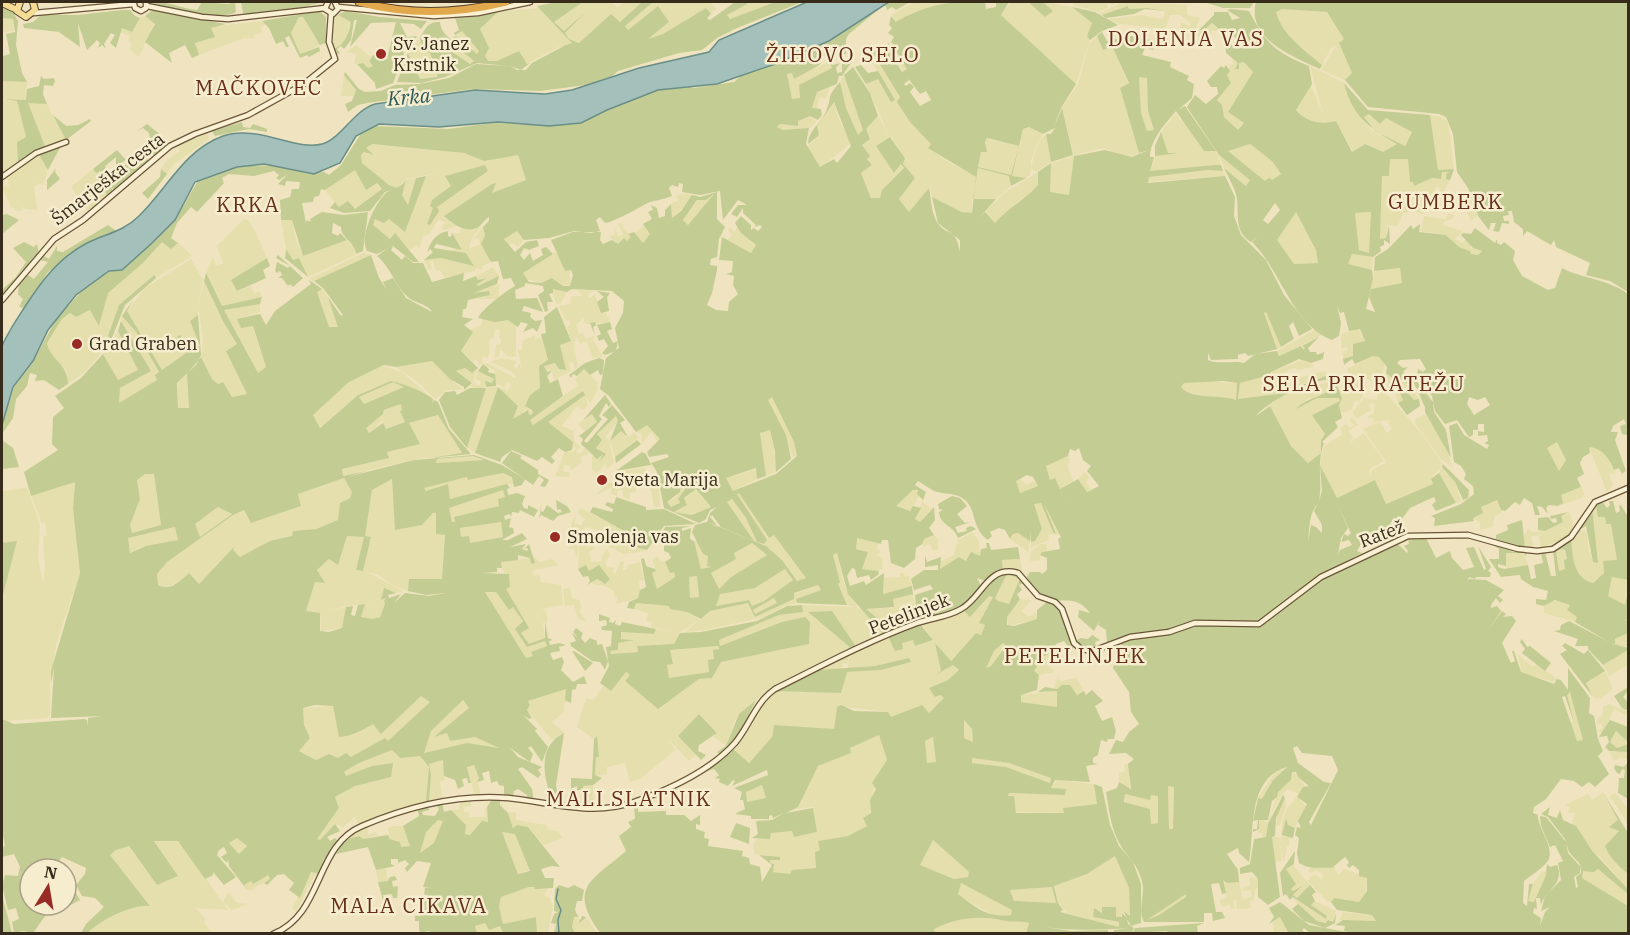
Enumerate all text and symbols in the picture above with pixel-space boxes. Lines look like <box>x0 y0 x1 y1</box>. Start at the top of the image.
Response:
district label: DOLENJA VAS <box>1108 24 1264 52</box>
place label: Sv. Janez Krstnik <box>393 32 469 76</box>
district label: ŽIHOVO SELO <box>766 40 920 68</box>
marker: Sv. Janez Krstnik <box>374 47 388 61</box>
district label: MAČKOVEC <box>195 73 323 101</box>
water label: Krka <box>385 81 432 112</box>
street label: Šmarješka cesta <box>46 126 169 230</box>
district label: GUMBERK <box>1388 187 1504 215</box>
district label: KRKA <box>216 190 280 218</box>
place label: Grad Graben <box>89 332 198 355</box>
marker: Grad Graben <box>70 337 84 351</box>
district label: SELA PRI RATEŽU <box>1262 369 1466 397</box>
place label: Sveta Marija <box>614 468 719 491</box>
marker: Sveta Marija <box>595 473 609 487</box>
street label: Ratež <box>1356 514 1408 553</box>
place label: Smolenja vas <box>567 525 679 548</box>
marker: Smolenja vas <box>548 530 562 544</box>
street label: Petelinjek <box>865 587 953 639</box>
district label: PETELINJEK <box>1004 641 1146 669</box>
district label: MALI SLATNIK <box>546 784 712 812</box>
north arrow <box>18 857 78 917</box>
text: N <box>43 861 59 883</box>
district label: MALA CIKAVA <box>330 891 488 919</box>

